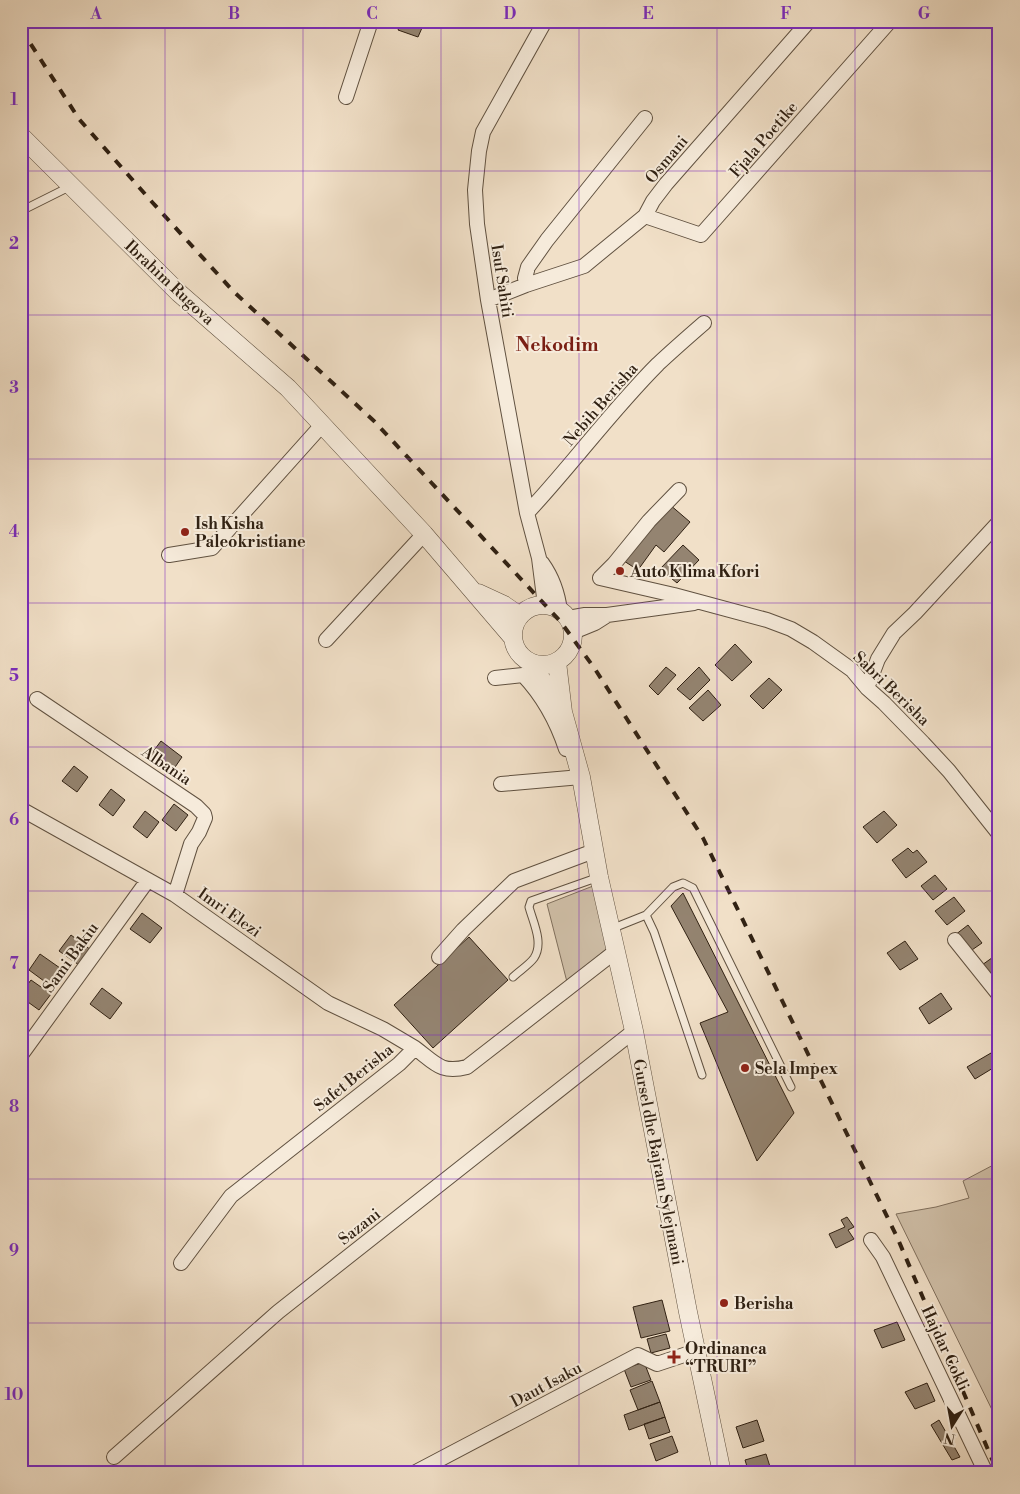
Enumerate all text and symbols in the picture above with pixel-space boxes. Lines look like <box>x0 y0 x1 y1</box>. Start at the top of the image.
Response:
text: A <box>89 4 102 24</box>
text: B <box>228 4 240 24</box>
text: C <box>366 4 378 24</box>
text: D <box>504 4 517 24</box>
text: E <box>642 4 654 24</box>
text: F <box>780 4 792 24</box>
text: G <box>918 4 931 24</box>
text: 1 <box>10 90 18 110</box>
street label: Fjala Poetike <box>725 98 802 182</box>
street label: Osmani <box>641 132 693 188</box>
text: 2 <box>9 234 19 254</box>
street label: Ibrahim Rugova <box>120 236 219 330</box>
street label: Isuf Sahiti <box>486 243 518 319</box>
district label: Nekodim <box>516 333 598 357</box>
street label: Nebih Berisha <box>559 358 643 450</box>
text: 3 <box>9 378 19 398</box>
place label: Ish Kisha Paleokristiane <box>195 514 306 552</box>
text: 4 <box>9 522 20 542</box>
marker: Ish Kisha Paleokristiane <box>179 526 191 538</box>
place label: Auto Klima Kfori <box>629 562 759 582</box>
marker: Auto Klima Kfori <box>614 565 626 577</box>
street label: Sabri Berisha <box>849 647 934 731</box>
text: 5 <box>9 666 19 686</box>
street label: Albania <box>137 741 196 790</box>
text: 6 <box>9 810 19 830</box>
street label: Imri Elezi <box>194 884 265 942</box>
street label: Sami Bakiu <box>39 919 103 997</box>
text: 7 <box>9 954 19 974</box>
street label: Safet Berisha <box>310 1039 398 1116</box>
street label: Gursel dhe Bajram Sylejmani <box>628 1057 688 1267</box>
place label: Sela Impex <box>755 1059 838 1079</box>
marker: Sela Impex <box>739 1062 751 1074</box>
text: 8 <box>9 1097 19 1117</box>
street label: Sazani <box>335 1204 385 1249</box>
text: 9 <box>9 1241 19 1261</box>
place label: Berisha <box>734 1294 794 1314</box>
marker: Berisha <box>718 1297 730 1309</box>
street label: Hajdar Cokli <box>917 1303 974 1394</box>
place label: Ordinanca “TRURI” <box>685 1339 767 1377</box>
marker: Ordinanca “TRURI” <box>667 1350 681 1364</box>
street label: Daut Isaku <box>507 1358 585 1412</box>
text: 10 <box>5 1385 23 1405</box>
north arrow <box>928 1402 978 1452</box>
text: N <box>943 1428 957 1448</box>

